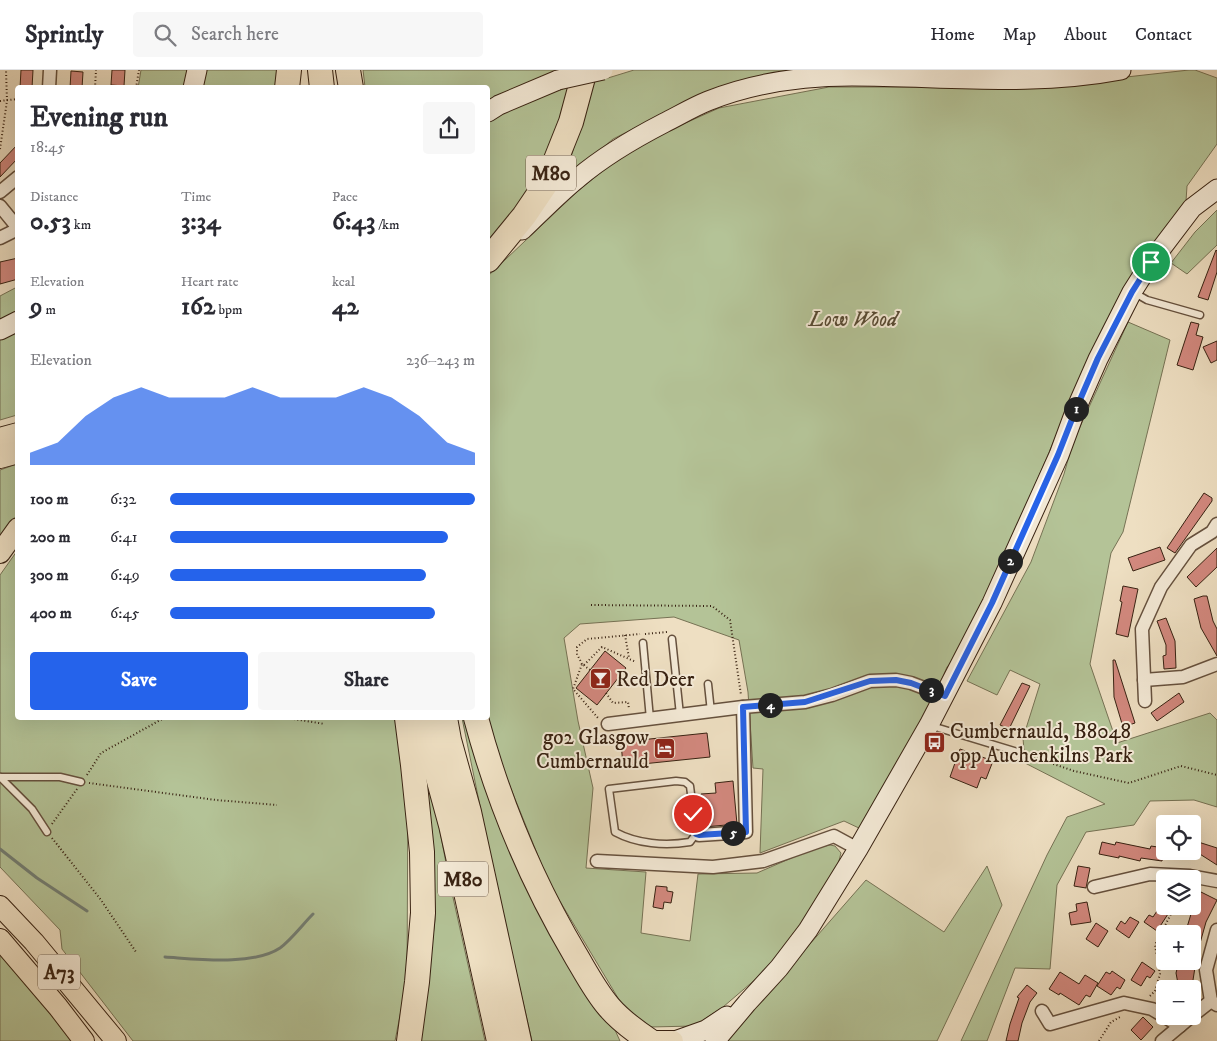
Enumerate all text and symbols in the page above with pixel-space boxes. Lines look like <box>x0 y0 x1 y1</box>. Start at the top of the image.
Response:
search box <box>133 12 483 57</box>
text: Sprintly <box>25 20 103 50</box>
icon: search <box>151 21 179 49</box>
text: Search here <box>191 23 279 46</box>
text: Home <box>930 24 975 46</box>
text: Map <box>1003 24 1036 46</box>
text: About <box>1064 24 1107 46</box>
text: Contact <box>1135 24 1192 46</box>
text: Evening run <box>30 100 168 135</box>
button: share <box>423 102 475 154</box>
text: 18:45 <box>30 137 65 157</box>
road number: M80 <box>526 156 576 190</box>
text: Distance <box>30 188 78 206</box>
text: Time <box>181 188 211 206</box>
text: Pace <box>332 188 358 206</box>
text: 0.53 <box>30 206 71 237</box>
text: 3:34 <box>181 206 221 237</box>
text: 6:43 <box>332 206 375 237</box>
text: km <box>71 216 91 234</box>
text: /km <box>375 216 400 234</box>
pin <box>1130 241 1172 283</box>
icon: arrive <box>1137 248 1165 276</box>
text: Elevation <box>30 273 84 291</box>
text: Heart rate <box>181 273 238 291</box>
text: kcal <box>332 273 355 291</box>
text: 9 <box>30 291 42 322</box>
text: 162 <box>181 291 215 322</box>
text: 42 <box>332 291 359 322</box>
text: m <box>42 301 56 319</box>
text: bpm <box>215 301 242 319</box>
park label: Low Wood <box>808 307 900 333</box>
text: Elevation <box>30 350 92 370</box>
text: 236–243 m <box>406 350 475 370</box>
pin: 1 <box>1064 396 1088 422</box>
text: 1 <box>1074 400 1079 418</box>
text: 100 m <box>30 489 69 509</box>
text: 6:32 <box>110 489 136 509</box>
text: 200 m <box>30 527 71 547</box>
text: 6:41 <box>110 527 138 547</box>
pin: 2 <box>998 548 1022 574</box>
text: 2 <box>1007 552 1014 570</box>
text: 300 m <box>30 565 69 585</box>
text: 6:49 <box>110 565 140 585</box>
text: 400 m <box>30 603 72 623</box>
text: 6:45 <box>110 603 140 623</box>
button: Save <box>30 652 248 710</box>
button: Share <box>258 652 475 710</box>
bar icon: Red Deer <box>588 667 612 691</box>
place label: Red Deer <box>616 667 695 693</box>
pin: 3 <box>918 678 944 702</box>
text: 3 <box>929 681 934 699</box>
pin: 4 <box>758 692 782 718</box>
text: 4 <box>766 696 775 714</box>
place label: Cumbernauld, B8048 opp Auchenkilns Park <box>950 719 1133 769</box>
place label: go2 Glasgow Cumbernauld <box>536 725 650 775</box>
bus stop icon: Cumbernauld, B8048 opp Auchenkilns Park <box>922 731 946 755</box>
hotel icon: go2 Glasgow Cumbernauld <box>653 737 677 761</box>
pin <box>672 793 714 835</box>
icon: check <box>679 800 707 828</box>
map controls <box>1156 815 1201 1025</box>
button: locate <box>1156 815 1201 860</box>
pin: 5 <box>720 820 746 846</box>
text: 5 <box>730 824 737 842</box>
road number: M80 <box>438 862 488 896</box>
button: layers <box>1156 870 1201 915</box>
button: + <box>1156 925 1201 970</box>
road number: A73 <box>38 954 80 990</box>
button: − <box>1156 980 1201 1025</box>

